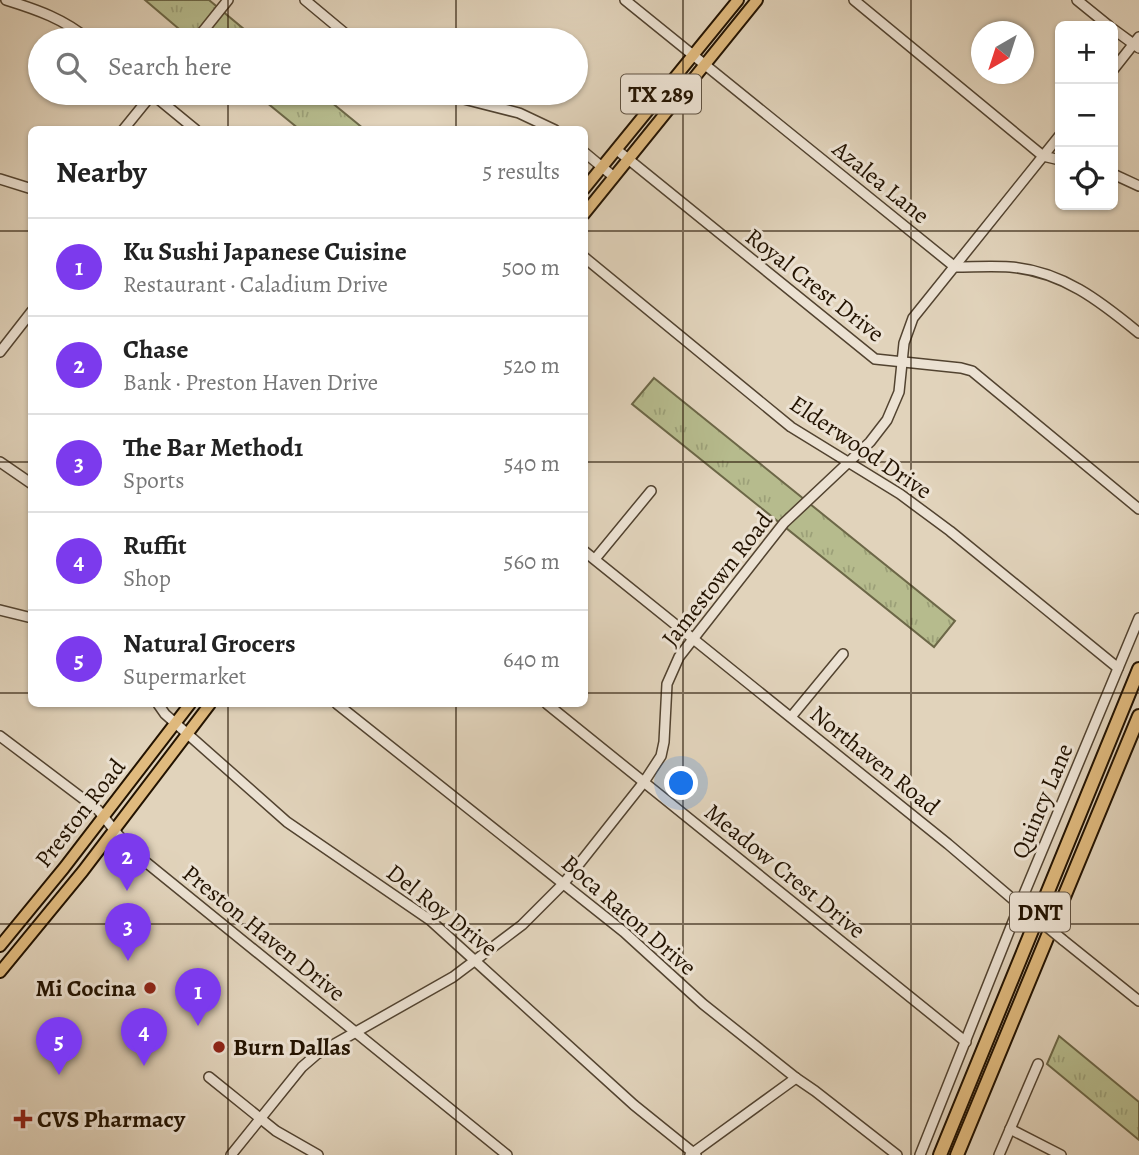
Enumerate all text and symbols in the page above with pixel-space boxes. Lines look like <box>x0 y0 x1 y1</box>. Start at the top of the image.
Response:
north arrow <box>971 21 1034 84</box>
map controls <box>1055 21 1118 210</box>
button: + <box>1055 21 1118 84</box>
search box <box>28 28 588 105</box>
icon: search <box>52 48 90 86</box>
text: Search here <box>108 49 232 84</box>
road number: TX 289 <box>621 74 701 114</box>
button: − <box>1055 84 1118 147</box>
street label: Azalea Lane <box>825 132 936 231</box>
button: locate <box>1055 147 1118 210</box>
text: Nearby <box>56 152 147 192</box>
text: 5 results <box>483 156 560 187</box>
street label: Royal Crest Drive <box>739 221 891 349</box>
text: Ku Sushi Japanese Cuisine <box>123 234 407 269</box>
text: 1 <box>75 252 83 283</box>
text: 500 m <box>502 252 560 283</box>
text: Restaurant · Caladium Drive <box>123 269 388 300</box>
text: Chase <box>123 332 188 367</box>
text: 2 <box>73 350 85 381</box>
text: 520 m <box>503 350 560 381</box>
text: Bank · Preston Haven Drive <box>123 367 378 398</box>
street label: Elderwood Drive <box>784 388 938 506</box>
text: The Bar Method1 <box>123 430 303 465</box>
text: 3 <box>74 448 84 479</box>
text: 540 m <box>504 448 560 479</box>
text: Sports <box>123 465 184 496</box>
street label: Jamestown Road <box>654 505 780 653</box>
text: Ruffit <box>123 528 187 563</box>
text: 4 <box>74 546 84 577</box>
text: 560 m <box>504 546 560 577</box>
text: Shop <box>123 563 171 594</box>
text: Natural Grocers <box>123 626 296 661</box>
text: 5 <box>74 644 84 675</box>
text: 640 m <box>503 644 560 675</box>
text: Supermarket <box>123 661 246 692</box>
street label: Northaven Road <box>803 698 947 822</box>
street label: Quincy Lane <box>1003 738 1081 864</box>
street label: Preston Road <box>27 752 133 874</box>
your location <box>664 766 698 800</box>
street label: Meadow Crest Drive <box>698 796 872 946</box>
pin: 2 <box>104 833 150 891</box>
street label: Boca Raton Drive <box>555 848 703 982</box>
street label: Del Roy Drive <box>380 856 504 964</box>
street label: Preston Haven Drive <box>176 857 352 1009</box>
road number: DNT <box>1010 892 1070 931</box>
pin: 3 <box>105 903 151 961</box>
pin: 1 <box>175 968 221 1026</box>
place label: Mi Cocina <box>36 972 136 1004</box>
marker: Mi Cocina <box>142 980 158 996</box>
pin: 4 <box>121 1008 167 1066</box>
pin: 5 <box>36 1017 82 1075</box>
place label: Burn Dallas <box>233 1031 351 1063</box>
marker: Burn Dallas <box>211 1039 227 1055</box>
place label: CVS Pharmacy <box>37 1103 186 1135</box>
marker: CVS Pharmacy <box>15 1111 31 1127</box>

